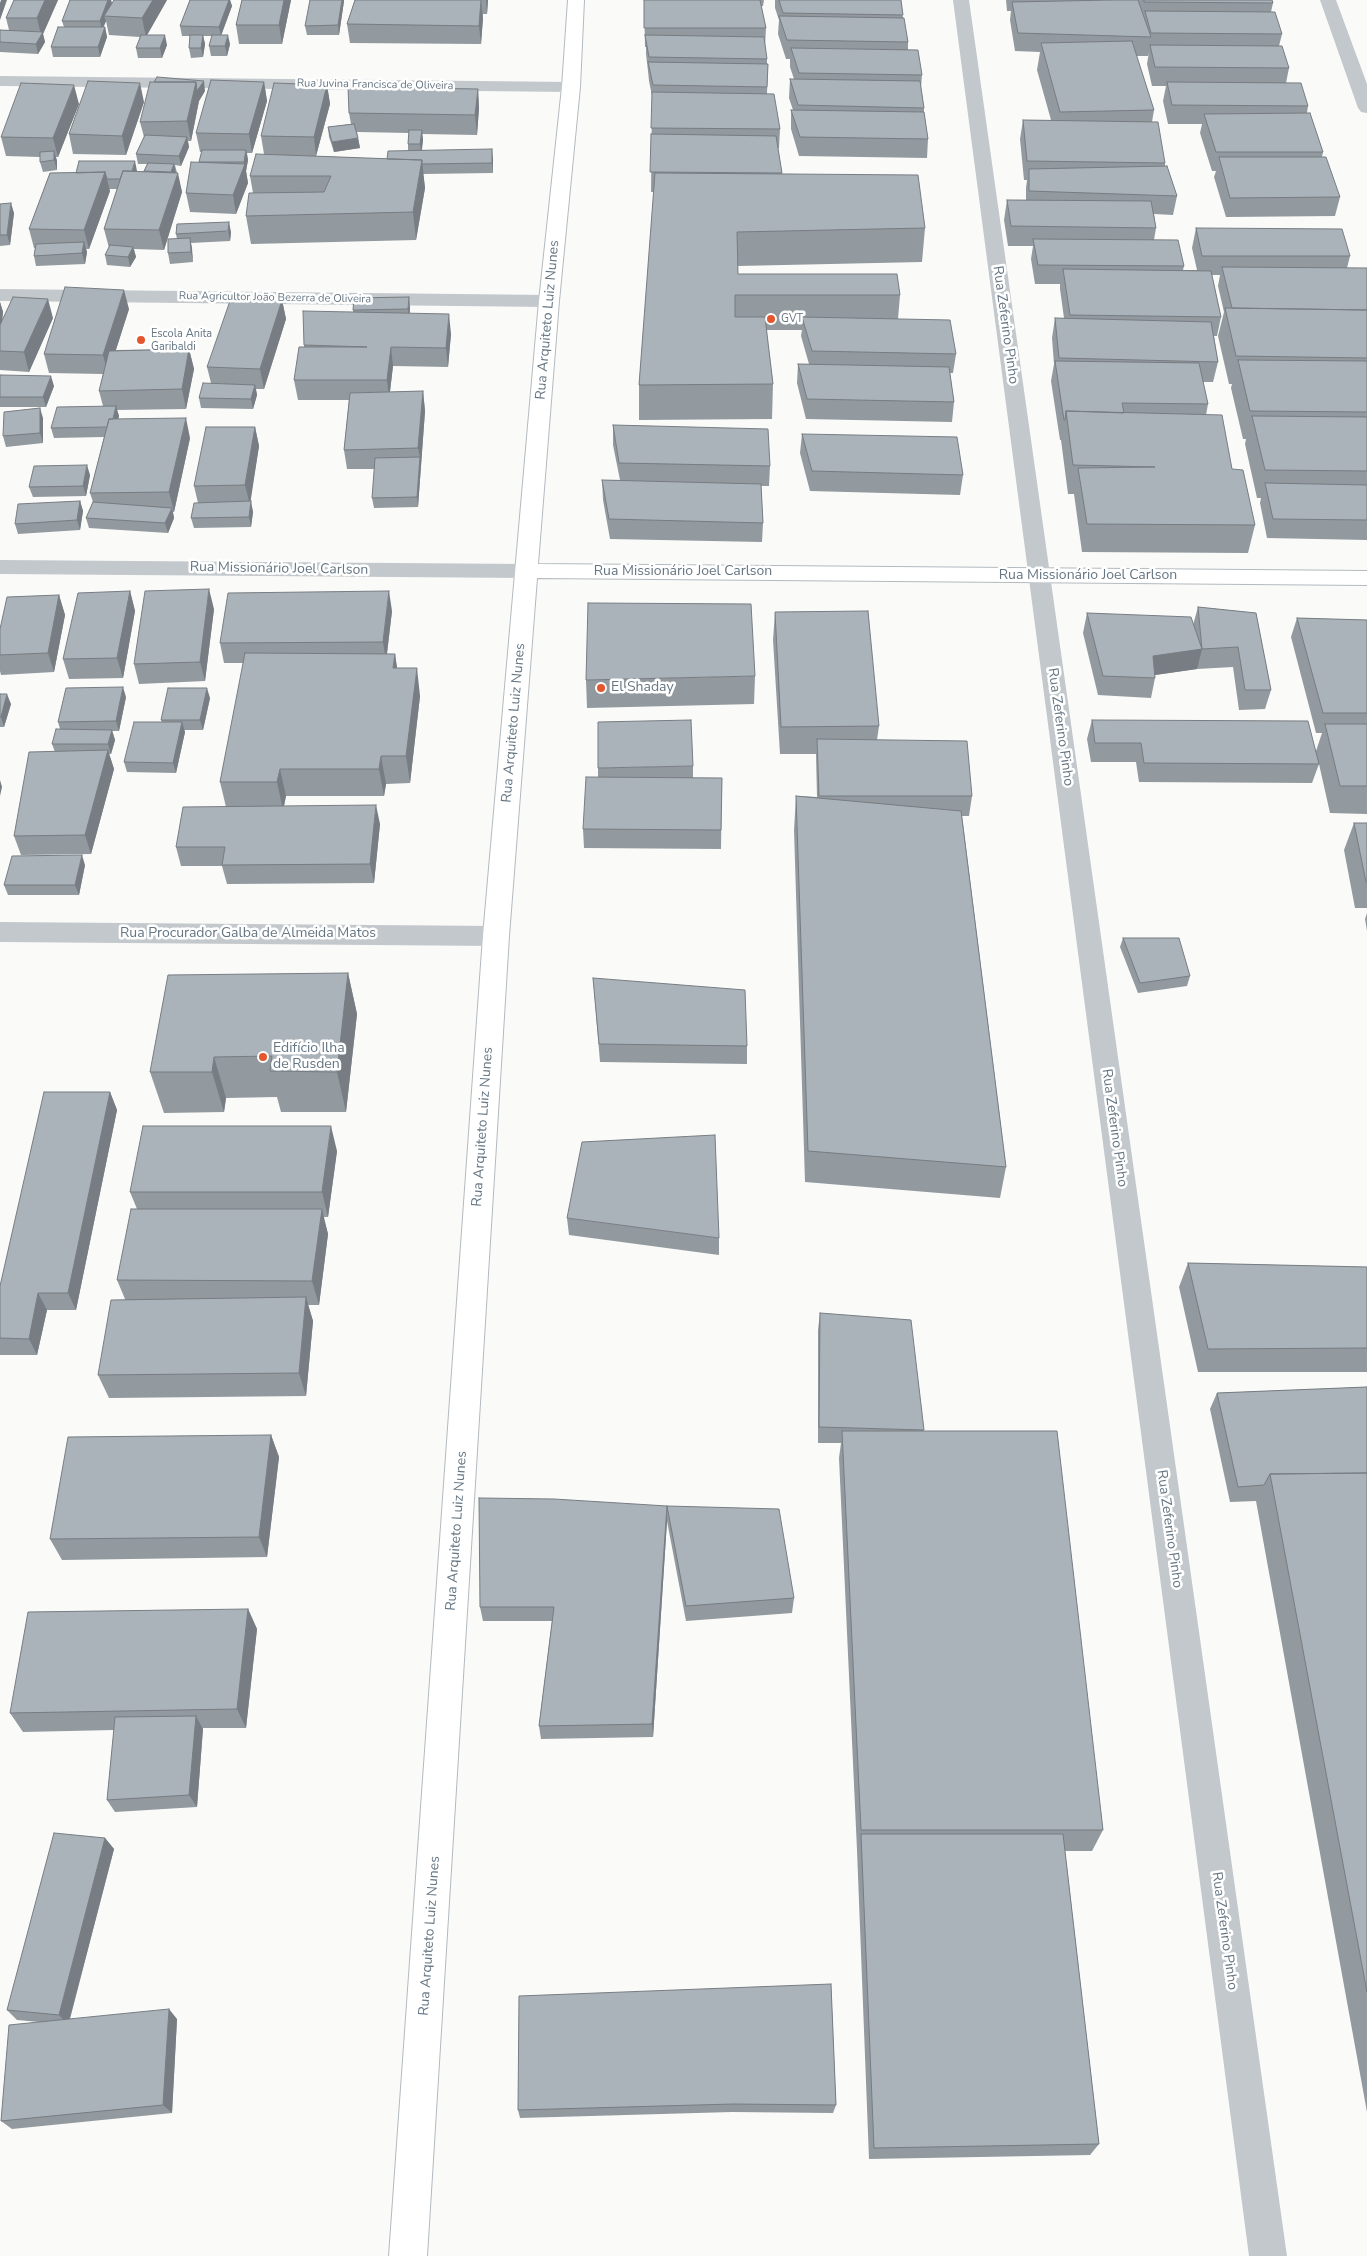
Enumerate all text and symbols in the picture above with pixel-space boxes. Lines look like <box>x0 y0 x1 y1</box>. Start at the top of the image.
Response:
street label: Rua Juvina Francisca de Oliveira <box>297 77 453 93</box>
street label: Rua Arquiteto Luiz Nunes <box>533 240 563 400</box>
street label: Rua Zeferino Pinho <box>988 265 1022 385</box>
street label: Rua Agricultor João Bezerra de Oliveira <box>179 290 371 306</box>
place label: GVT <box>781 312 803 326</box>
marker: GVT <box>765 313 777 325</box>
place label: Escola Anita Garibaldi <box>151 327 212 353</box>
marker: Escola Anita Garibaldi <box>135 334 147 346</box>
street label: Rua Missionário Joel Carlson <box>190 559 368 579</box>
street label: Rua Missionário Joel Carlson <box>594 564 772 580</box>
street label: Rua Missionário Joel Carlson <box>999 568 1177 584</box>
street label: Rua Arquiteto Luiz Nunes <box>499 643 529 803</box>
street label: Rua Zeferino Pinho <box>1043 667 1077 787</box>
place label: El Shaday <box>611 680 674 696</box>
marker: El Shaday <box>595 682 607 694</box>
street label: Rua Procurador Galba de Almeida Matos <box>120 926 376 942</box>
place label: Edifício Ilha de Rusden <box>273 1041 345 1074</box>
street label: Rua Arquiteto Luiz Nunes <box>469 1047 497 1207</box>
marker: Edifício Ilha de Rusden <box>257 1051 269 1063</box>
street label: Rua Zeferino Pinho <box>1097 1068 1131 1188</box>
street label: Rua Arquiteto Luiz Nunes <box>443 1451 471 1611</box>
street label: Rua Zeferino Pinho <box>1152 1469 1186 1589</box>
street label: Rua Arquiteto Luiz Nunes <box>416 1856 444 2016</box>
street label: Rua Zeferino Pinho <box>1207 1871 1241 1991</box>

